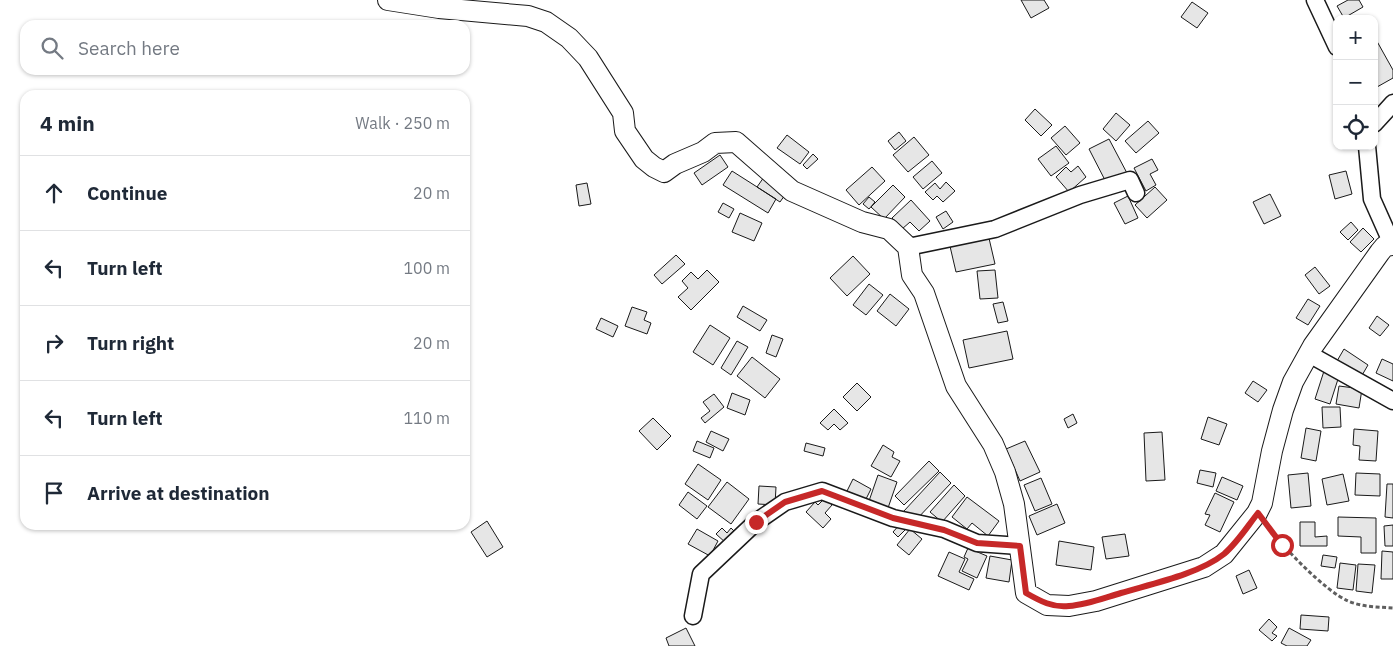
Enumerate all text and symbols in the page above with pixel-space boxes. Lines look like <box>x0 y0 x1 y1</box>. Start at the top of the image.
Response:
map controls <box>1333 15 1378 150</box>
button: + <box>1333 15 1378 60</box>
search box <box>20 20 470 75</box>
icon: search <box>38 34 66 62</box>
text: Search here <box>78 36 180 60</box>
button: − <box>1333 60 1378 105</box>
button: locate <box>1333 105 1378 150</box>
text: 4 min <box>40 109 95 137</box>
text: Walk · 250 m <box>355 113 450 133</box>
icon: ahead <box>40 179 68 207</box>
text: Continue <box>87 181 167 205</box>
text: 20 m <box>413 183 450 203</box>
icon: left <box>40 254 68 282</box>
text: Turn left <box>87 256 163 280</box>
text: 100 m <box>403 258 450 278</box>
icon: right <box>40 329 68 357</box>
text: Turn right <box>87 331 174 355</box>
text: 20 m <box>413 333 450 353</box>
icon: left <box>40 404 68 432</box>
text: Turn left <box>87 406 163 430</box>
text: 110 m <box>403 408 450 428</box>
icon: arrive <box>40 479 68 507</box>
text: Arrive at destination <box>87 481 270 505</box>
route end <box>745 511 768 534</box>
route start <box>1271 534 1294 557</box>

